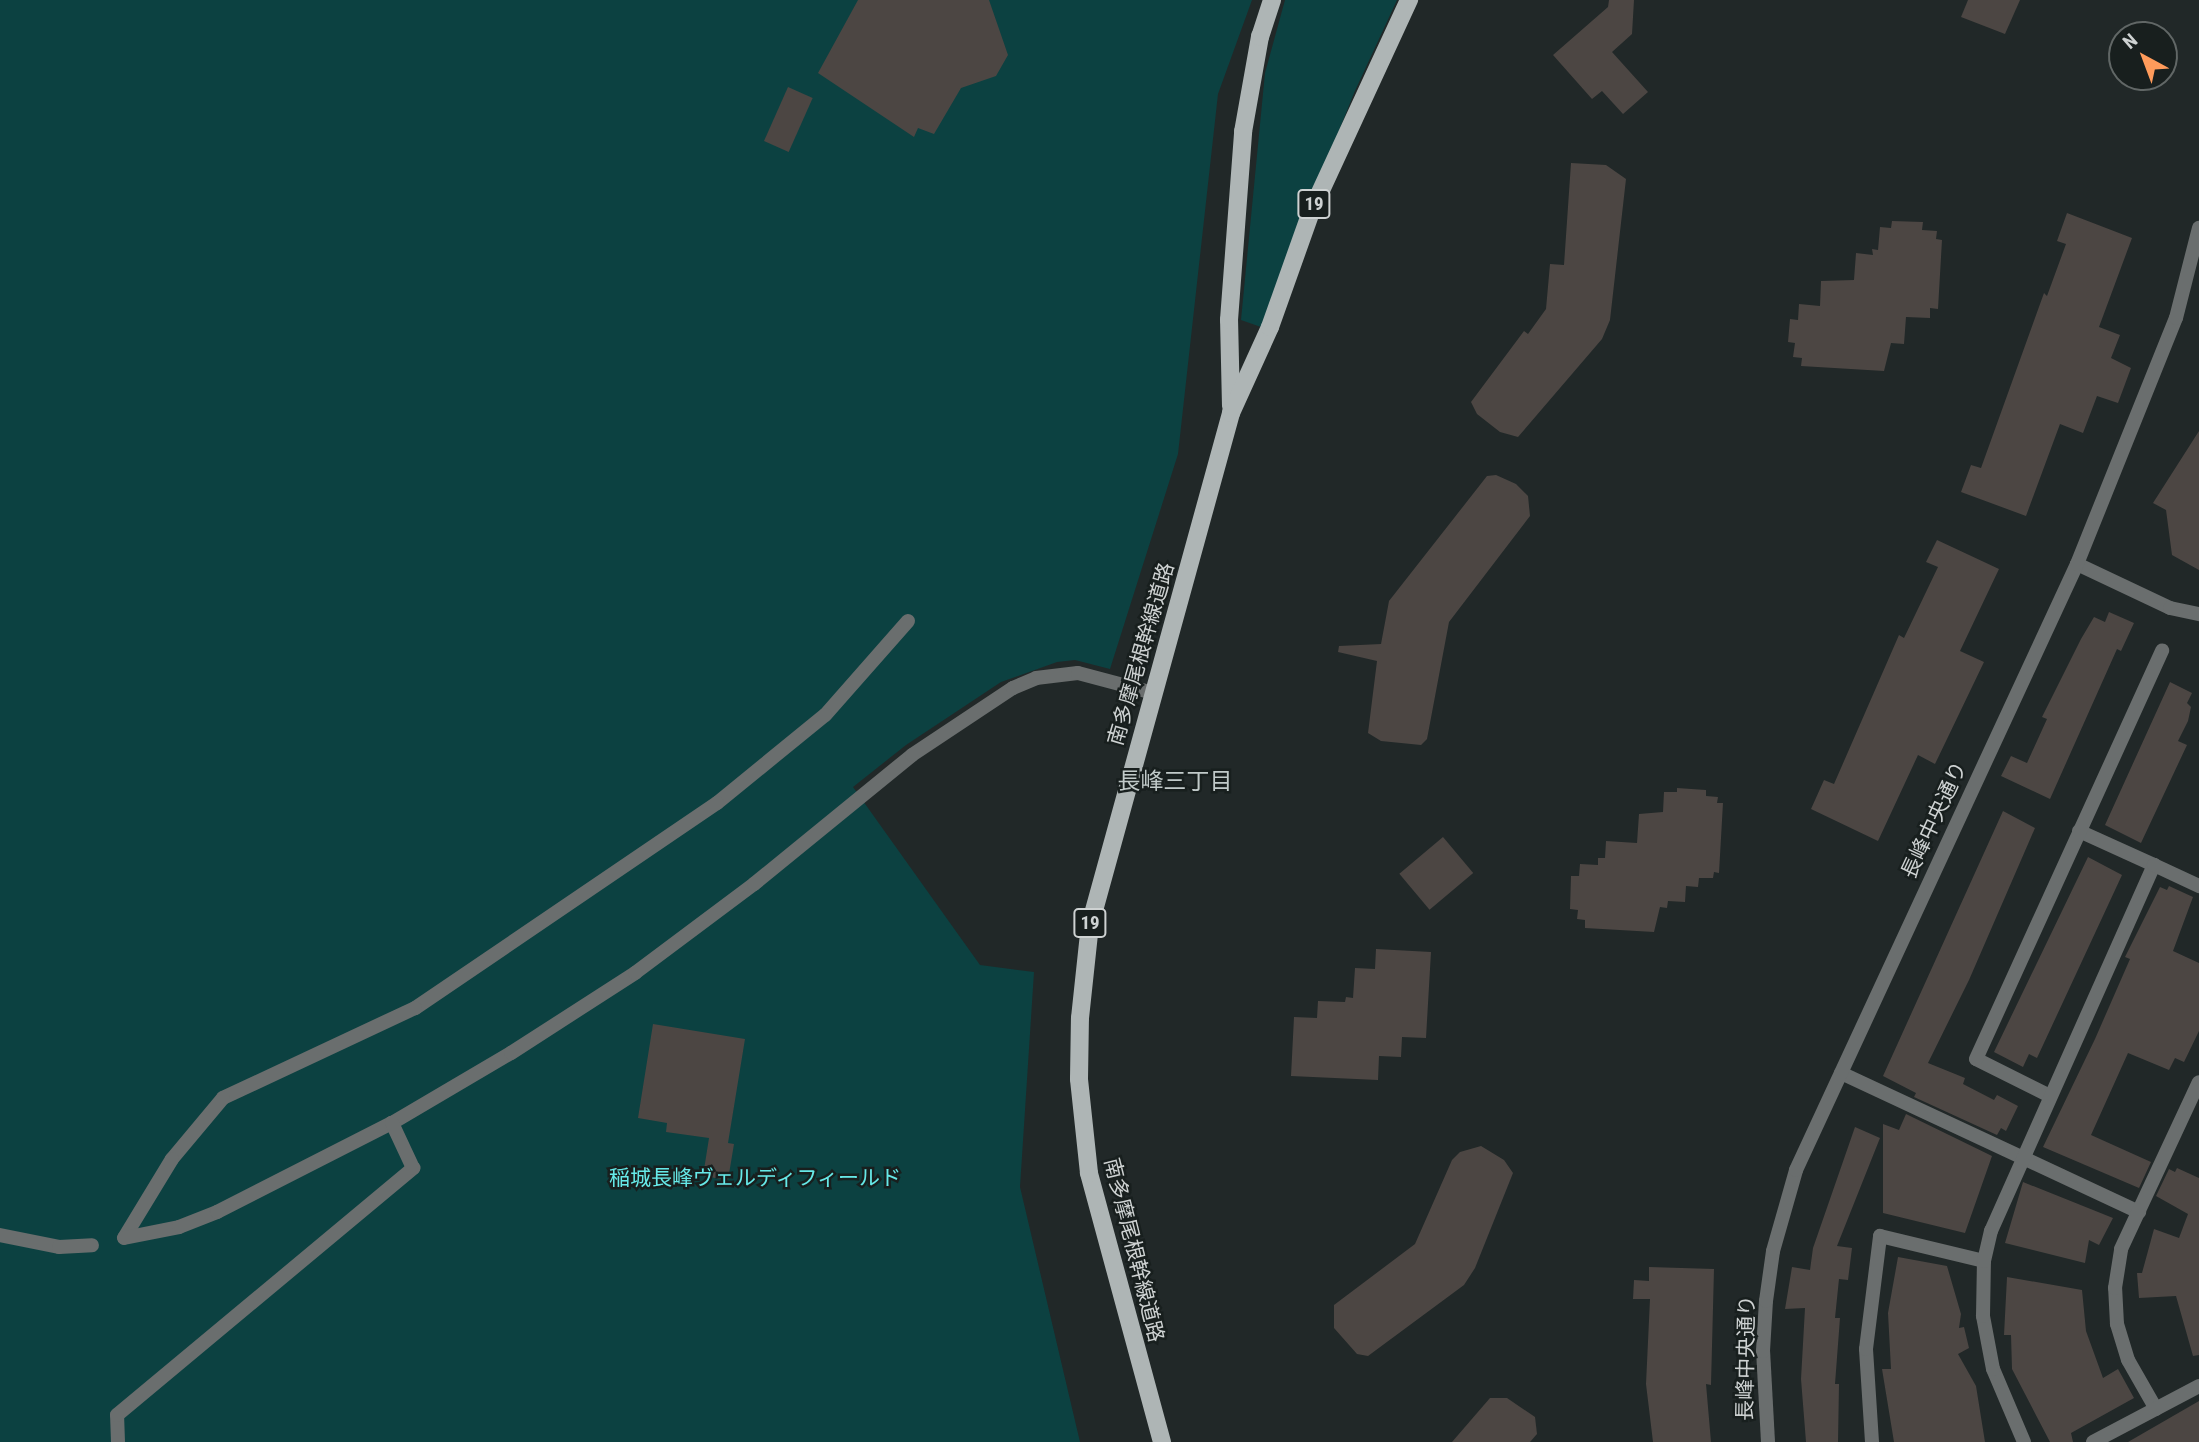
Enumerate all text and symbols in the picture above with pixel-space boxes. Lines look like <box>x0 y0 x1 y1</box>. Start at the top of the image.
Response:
north arrow <box>2108 21 2178 91</box>
text: N <box>2118 29 2142 54</box>
road number: 19 <box>1296 188 1332 220</box>
street label: 南多摩尾根幹線道路 <box>1103 560 1179 748</box>
street label: 長峰中央通り <box>1896 758 1972 882</box>
district label: 長峰三丁目 <box>1118 768 1232 796</box>
road number: 19 <box>1072 908 1108 939</box>
street label: 南多摩尾根幹線道路 <box>1099 1155 1169 1345</box>
park label: 稲城長峰ヴェルディフィールド <box>608 1165 902 1191</box>
street label: 長峰中央通り <box>1732 1295 1760 1421</box>

